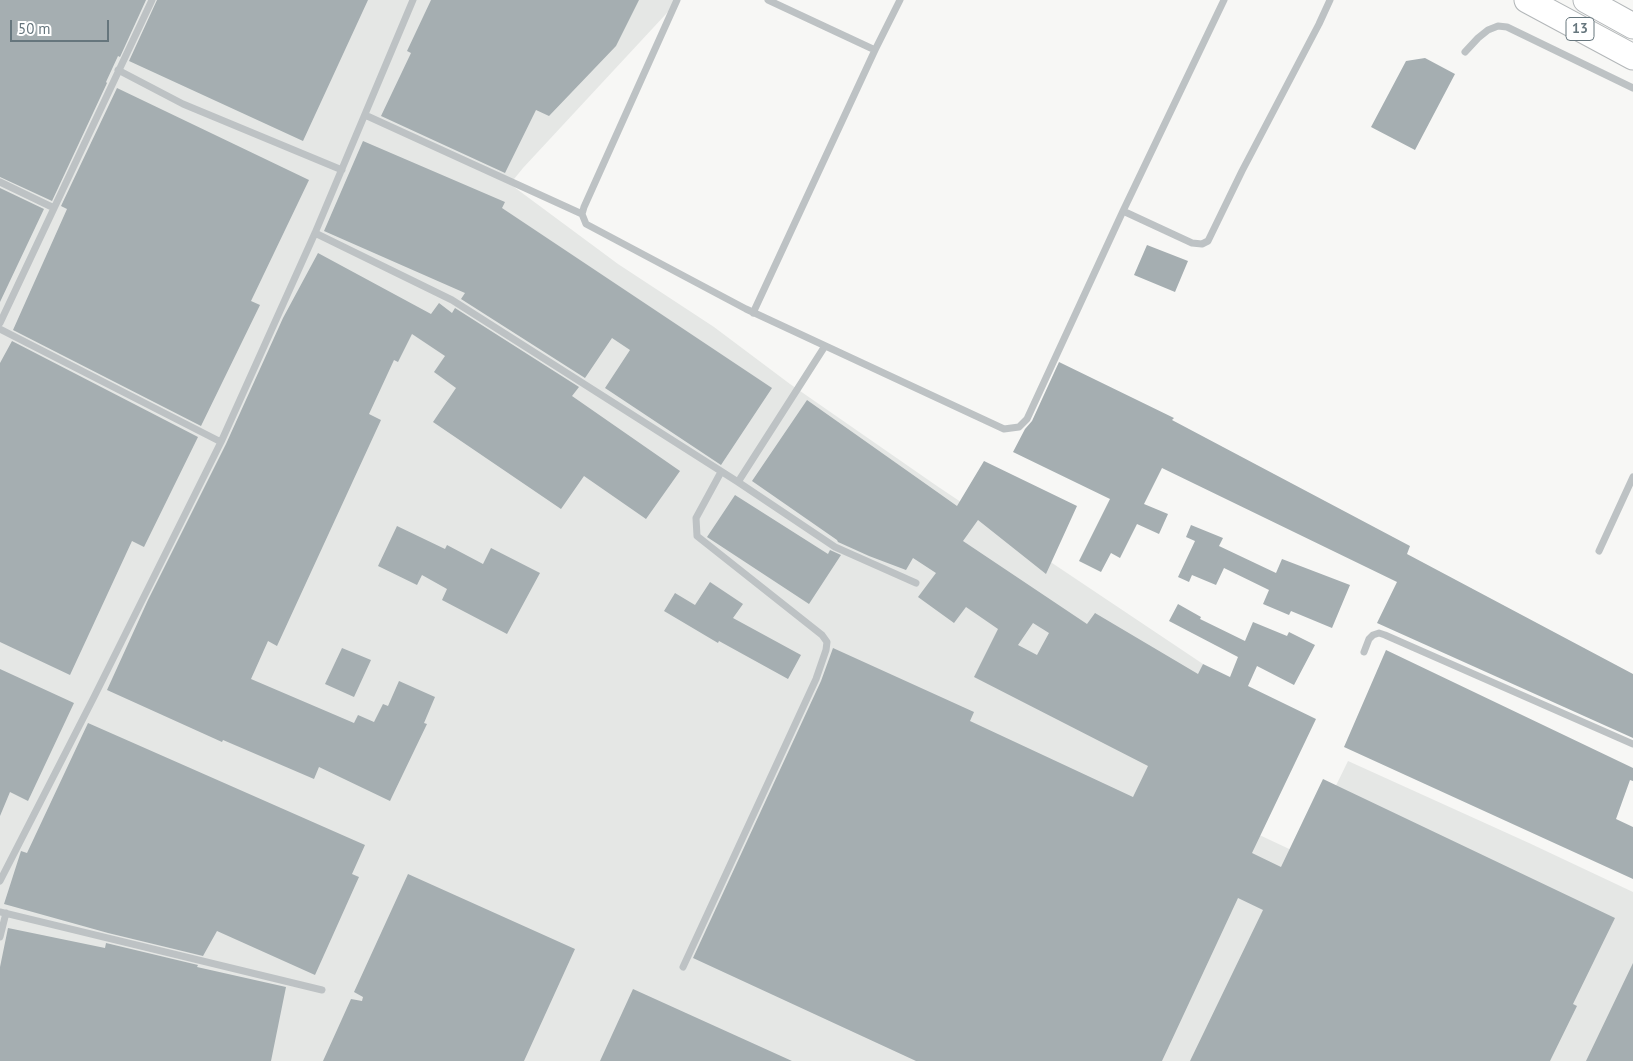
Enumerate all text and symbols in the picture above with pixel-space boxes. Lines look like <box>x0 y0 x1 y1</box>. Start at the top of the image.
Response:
scale bar <box>12 10 111 42</box>
road number: 13 <box>1566 18 1594 40</box>
text: 50 m <box>18 19 51 38</box>

